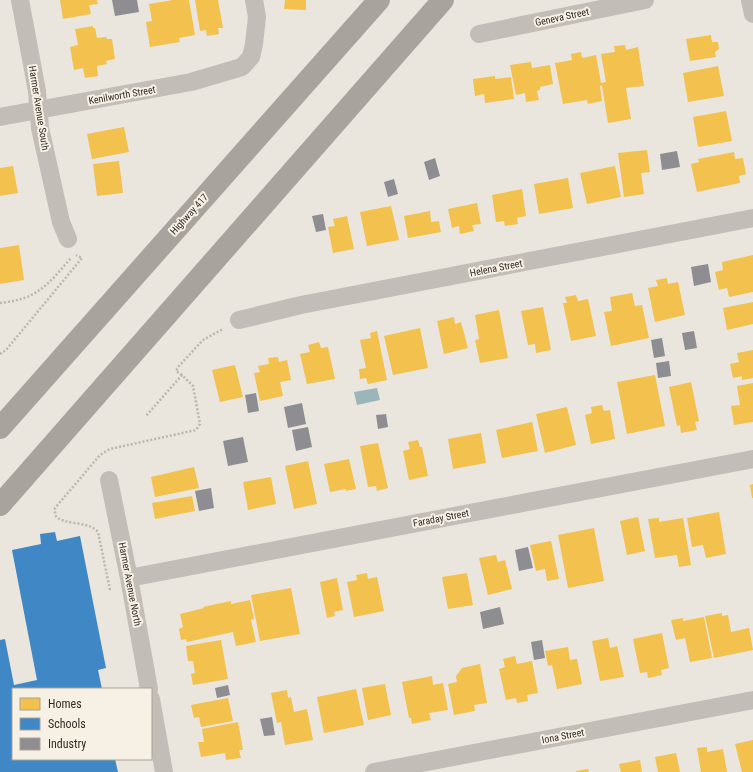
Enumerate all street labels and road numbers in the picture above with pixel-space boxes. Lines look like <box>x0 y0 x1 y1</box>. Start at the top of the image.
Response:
street label: Geneva Street <box>534 6 590 28</box>
street label: Harmer Avenue South <box>27 65 51 151</box>
street label: Kenilworth Street <box>88 84 156 106</box>
street label: Highway 417 <box>168 191 210 237</box>
street label: Helena Street <box>469 258 523 278</box>
street label: Faraday Street <box>412 507 470 529</box>
street label: Harmer Avenue North <box>116 541 144 627</box>
street label: Iona Street <box>541 727 585 745</box>

